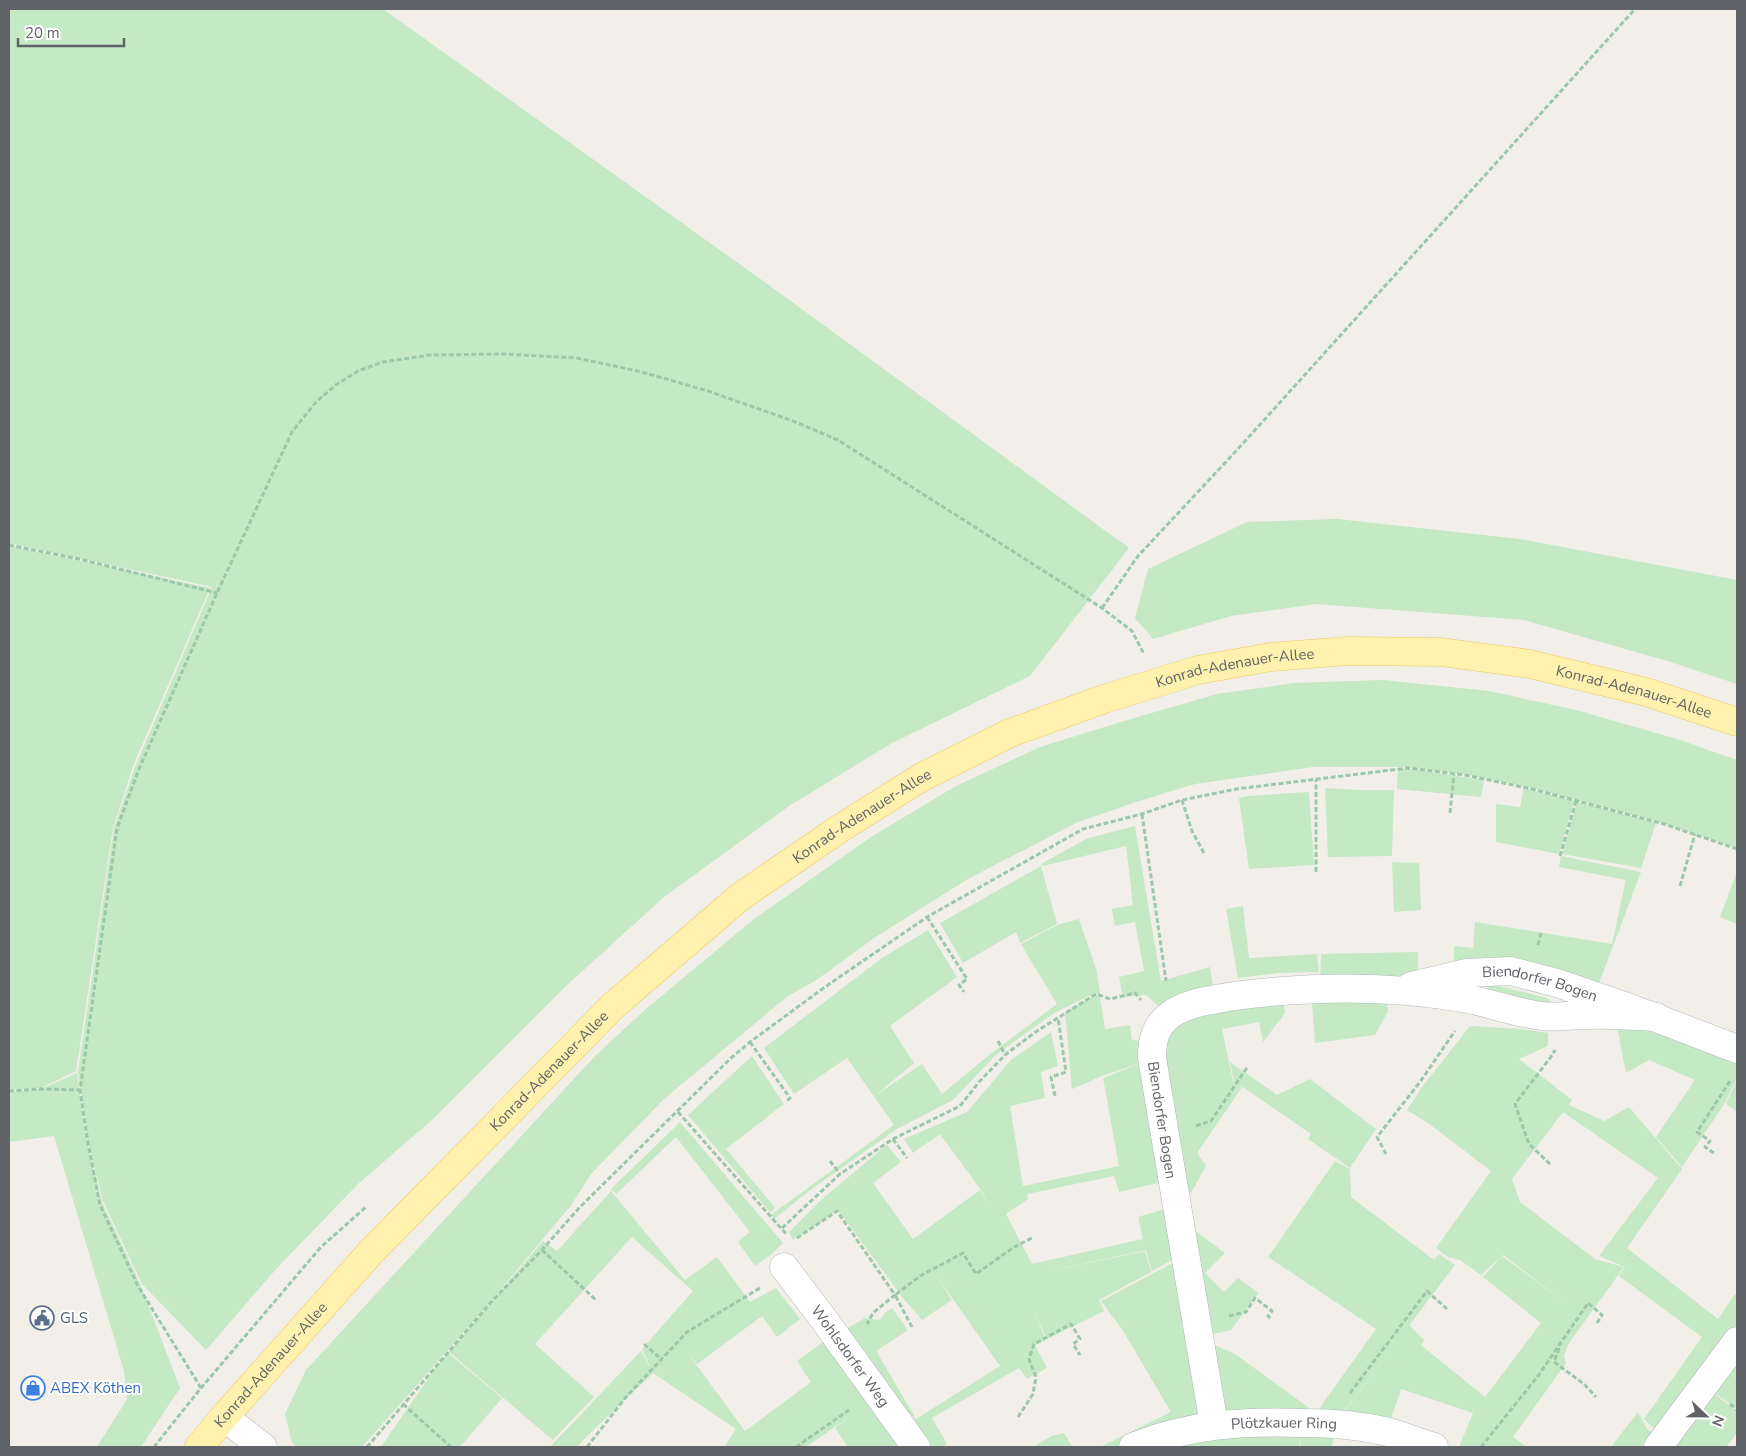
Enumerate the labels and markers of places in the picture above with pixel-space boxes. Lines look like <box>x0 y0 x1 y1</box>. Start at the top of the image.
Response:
public building icon: GLS <box>29 1305 55 1331</box>
place label: GLS <box>60 1308 88 1328</box>
shop icon: ABEX Köthen <box>20 1375 46 1401</box>
place label: ABEX Köthen <box>50 1378 141 1398</box>

